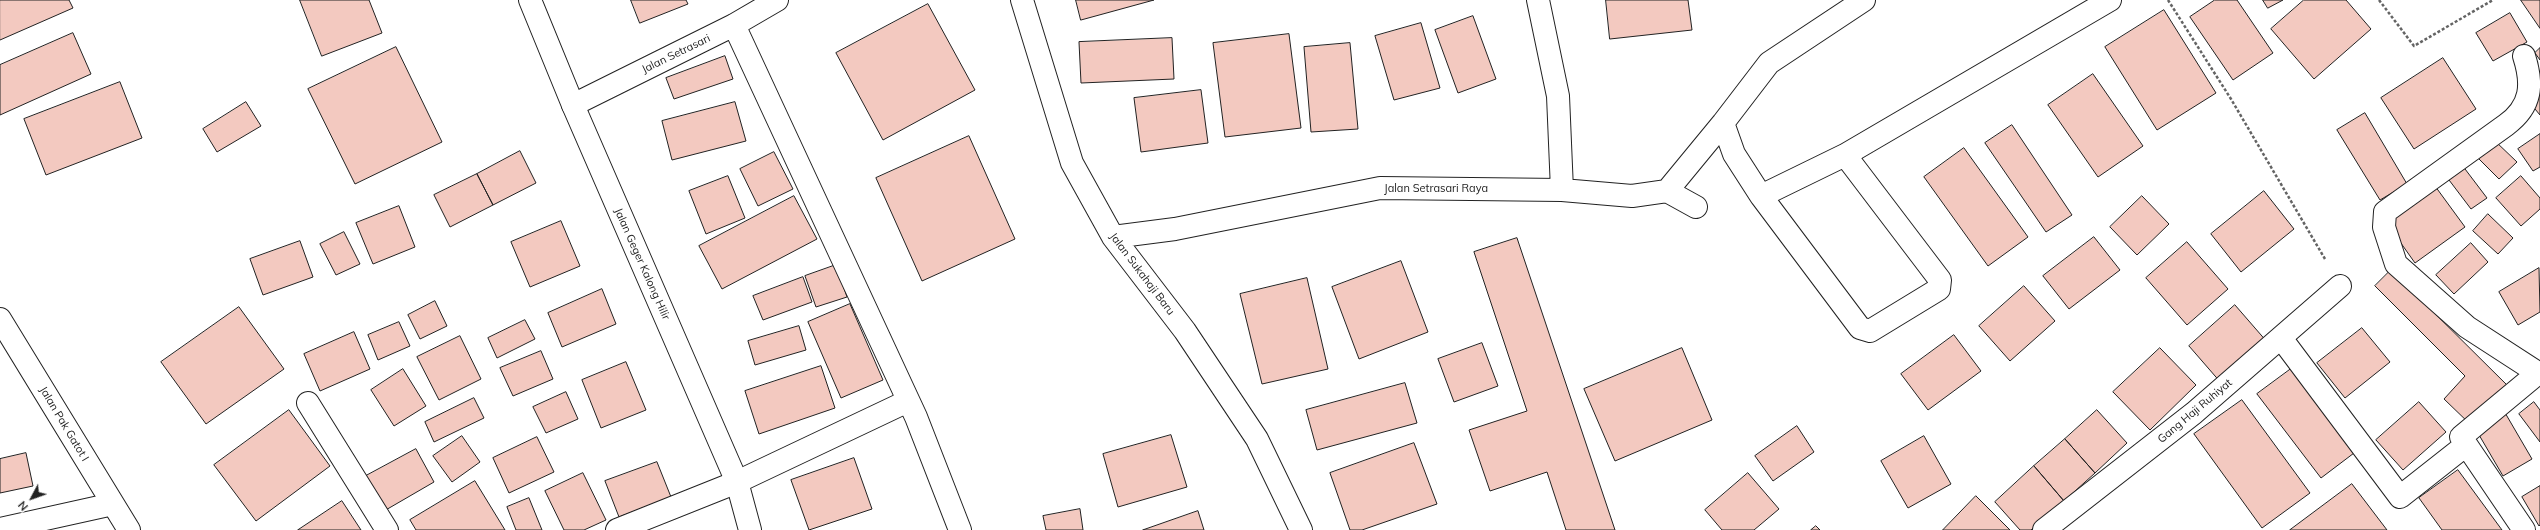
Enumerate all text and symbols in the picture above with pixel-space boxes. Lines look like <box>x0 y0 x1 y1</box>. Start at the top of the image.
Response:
street label: Jalan Setrasari <box>640 32 712 76</box>
street label: Jalan Setrasari Raya <box>1384 182 1488 196</box>
street label: Jalan Geger Kalong Hilir <box>611 206 673 322</box>
street label: Jalan Sukahaji Baru <box>1107 230 1177 318</box>
street label: Gang Haji Ruhiyat <box>2155 376 2235 446</box>
street label: Jalan Pak Gatot I <box>36 384 92 464</box>
north arrow <box>12 478 52 518</box>
text: N <box>15 498 31 514</box>

